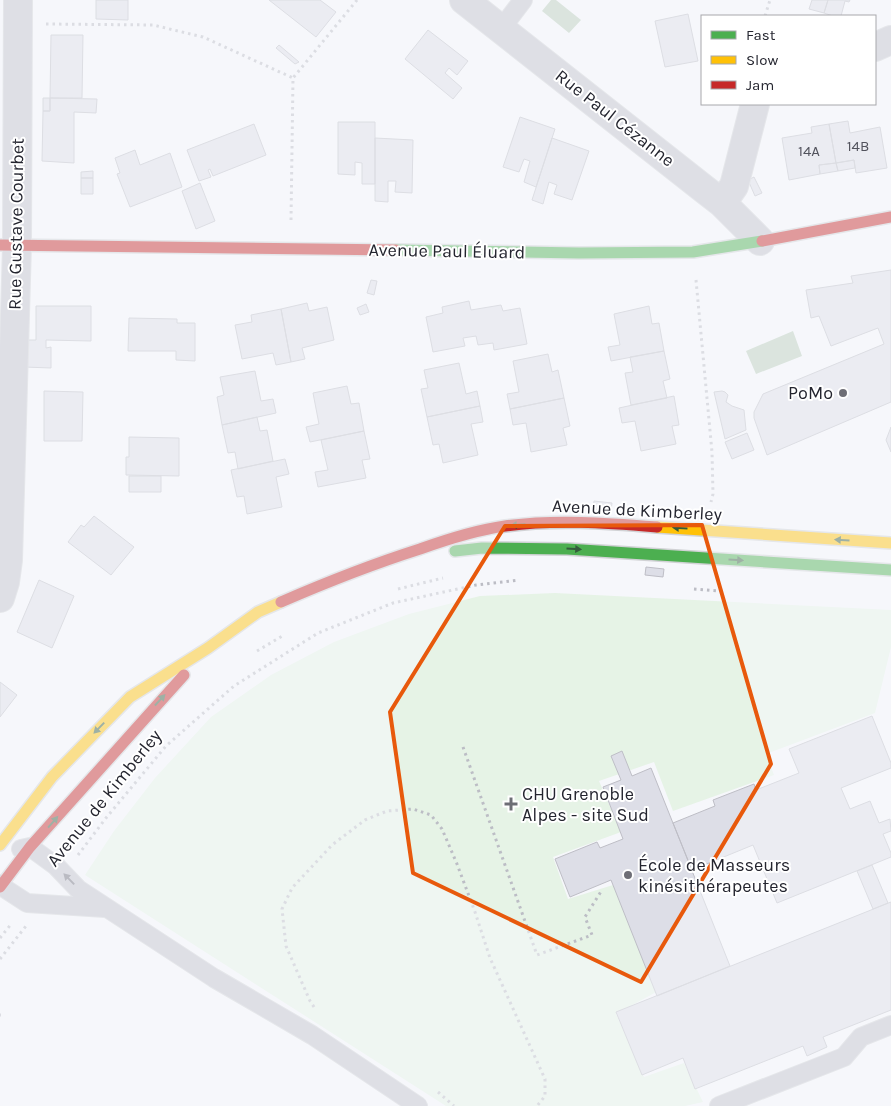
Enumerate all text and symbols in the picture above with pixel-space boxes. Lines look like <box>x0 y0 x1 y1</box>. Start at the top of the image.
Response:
legend <box>701 15 876 105</box>
text: Fast <box>746 26 776 44</box>
text: Slow <box>746 51 778 69</box>
street label: Rue Paul Cézanne <box>551 65 679 171</box>
text: Jam <box>746 76 774 94</box>
house number: 14B <box>847 137 869 155</box>
street label: Rue Gustave Courbet <box>4 138 28 310</box>
house number: 14A <box>798 142 820 160</box>
street label: Avenue Paul Éluard <box>368 238 526 263</box>
place label: PoMo <box>788 382 833 404</box>
marker: PoMo <box>837 387 849 399</box>
street label: Avenue de Kimberley <box>552 495 723 525</box>
one-way arrow <box>510 521 526 529</box>
one-way arrow <box>672 524 688 532</box>
one-way arrow <box>834 535 850 543</box>
one-way arrow <box>567 546 583 554</box>
one-way arrow <box>729 556 745 564</box>
one-way arrow <box>154 694 166 706</box>
one-way arrow <box>93 722 105 734</box>
street label: Avenue de Kimberley <box>42 725 166 871</box>
place label: CHU Grenoble Alpes - site Sud <box>522 783 649 826</box>
marker: CHU Grenoble Alpes - site Sud <box>504 797 518 811</box>
one-way arrow <box>47 815 58 828</box>
place label: École de Masseurs kinésithérapeutes <box>638 853 790 897</box>
marker: École de Masseurs kinésithérapeutes <box>622 869 634 881</box>
one-way arrow <box>63 874 75 886</box>

